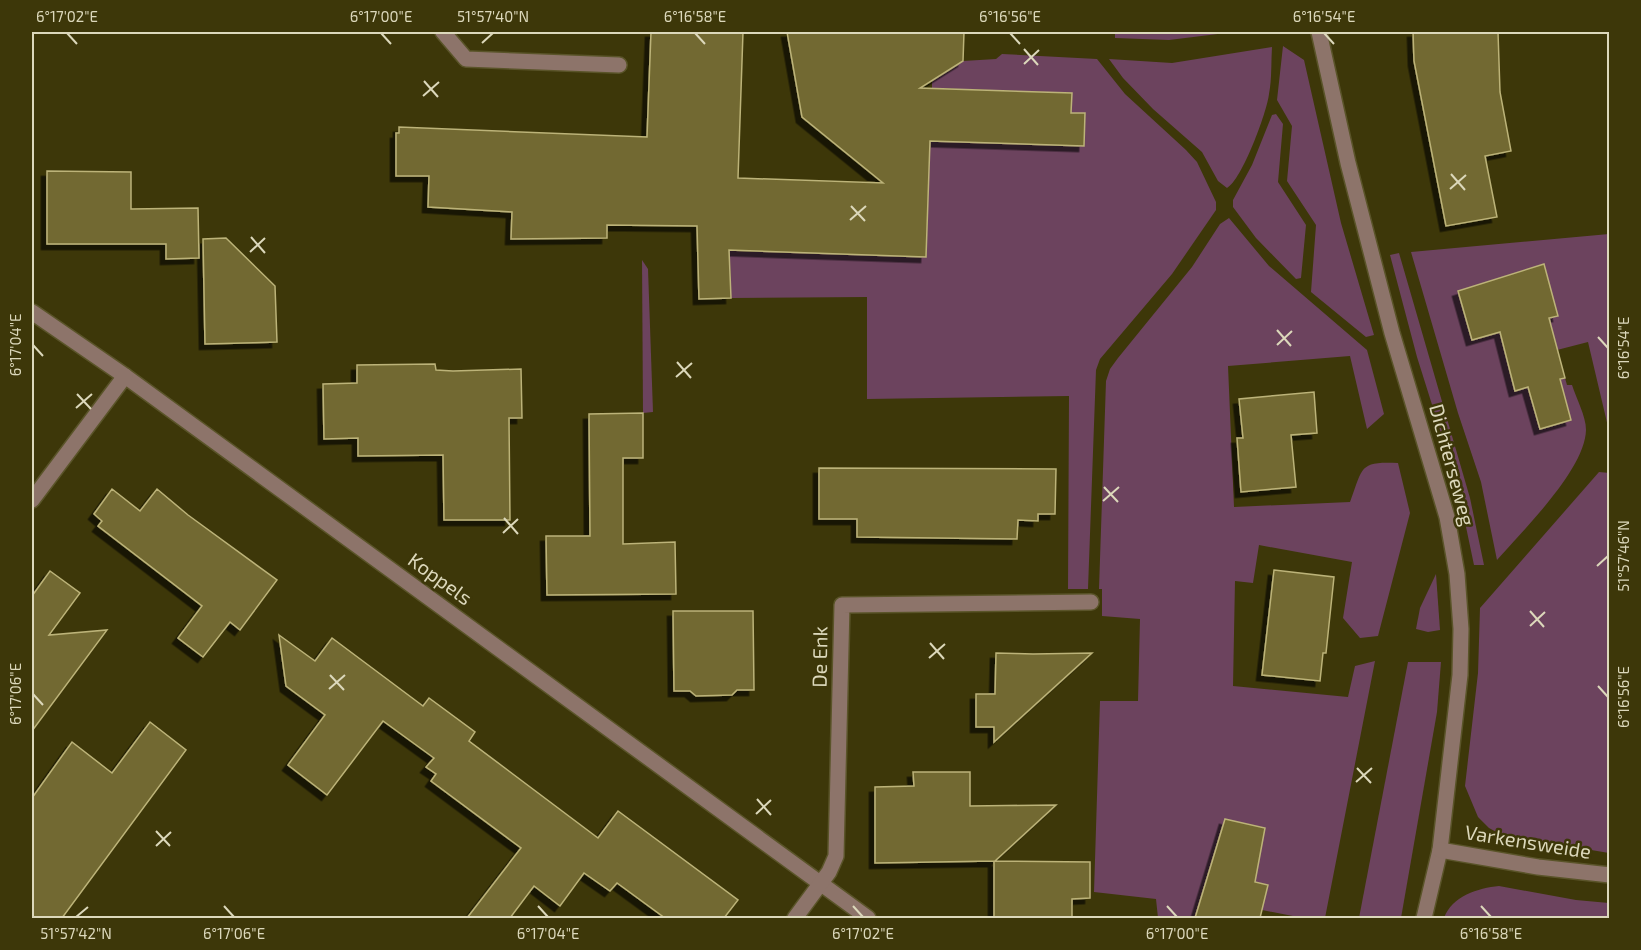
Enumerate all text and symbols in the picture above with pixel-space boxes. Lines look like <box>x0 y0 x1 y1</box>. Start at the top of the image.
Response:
text: 6°17'02"E <box>36 7 98 25</box>
text: 6°17'00"E <box>350 7 412 25</box>
text: 51°57'40"N <box>457 7 529 25</box>
text: 6°16'58"E <box>664 7 726 25</box>
text: 6°16'56"E <box>979 7 1041 25</box>
text: 6°16'54"E <box>1293 7 1355 25</box>
text: 6°17'04"E <box>6 314 24 376</box>
text: 6°16'54"E <box>1614 317 1632 379</box>
street label: Dichterseweg <box>1425 401 1481 528</box>
text: 51°57'46"N <box>1614 520 1632 592</box>
street label: Koppels <box>404 547 477 609</box>
street label: De Enk <box>806 626 832 688</box>
text: 6°17'06"E <box>6 663 24 725</box>
text: 6°16'56"E <box>1614 666 1632 728</box>
street label: Varkensweide <box>1463 819 1593 863</box>
text: 51°57'42"N <box>40 924 112 942</box>
text: 6°17'06"E <box>203 924 265 942</box>
text: 6°17'04"E <box>517 924 579 942</box>
text: 6°17'02"E <box>832 924 894 942</box>
text: 6°17'00"E <box>1146 924 1208 942</box>
text: 6°16'58"E <box>1460 924 1522 942</box>

